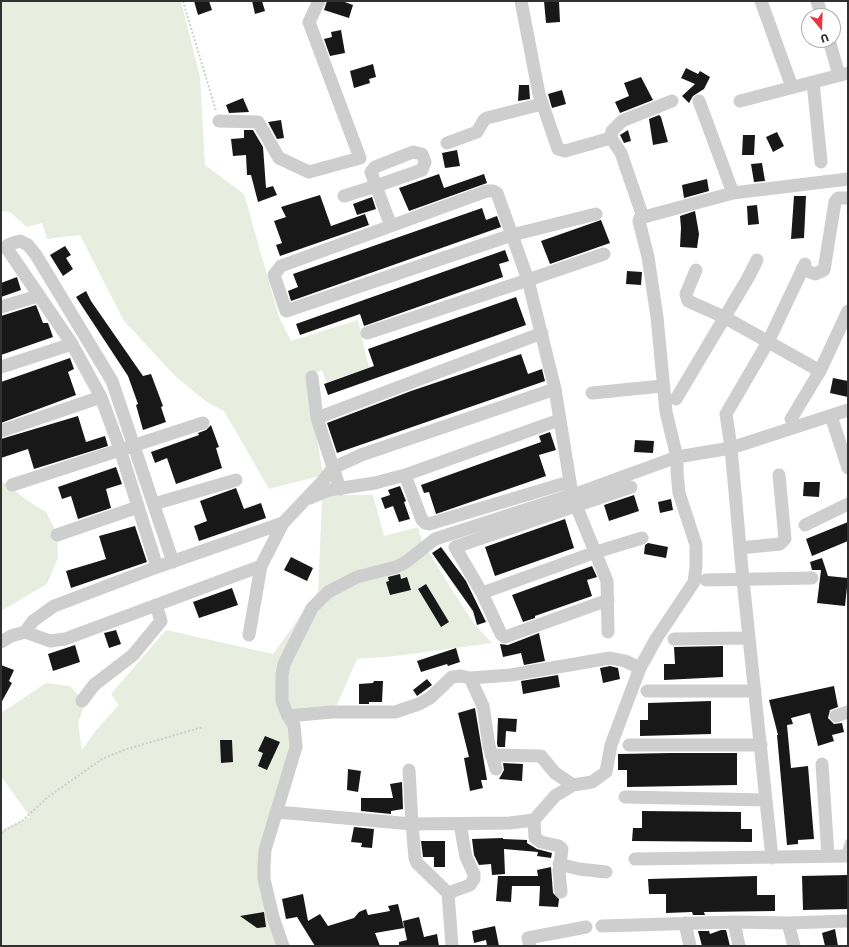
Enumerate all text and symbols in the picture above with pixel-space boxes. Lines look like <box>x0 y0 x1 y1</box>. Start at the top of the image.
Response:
north arrow <box>801 8 841 48</box>
text: U <box>818 30 831 47</box>

